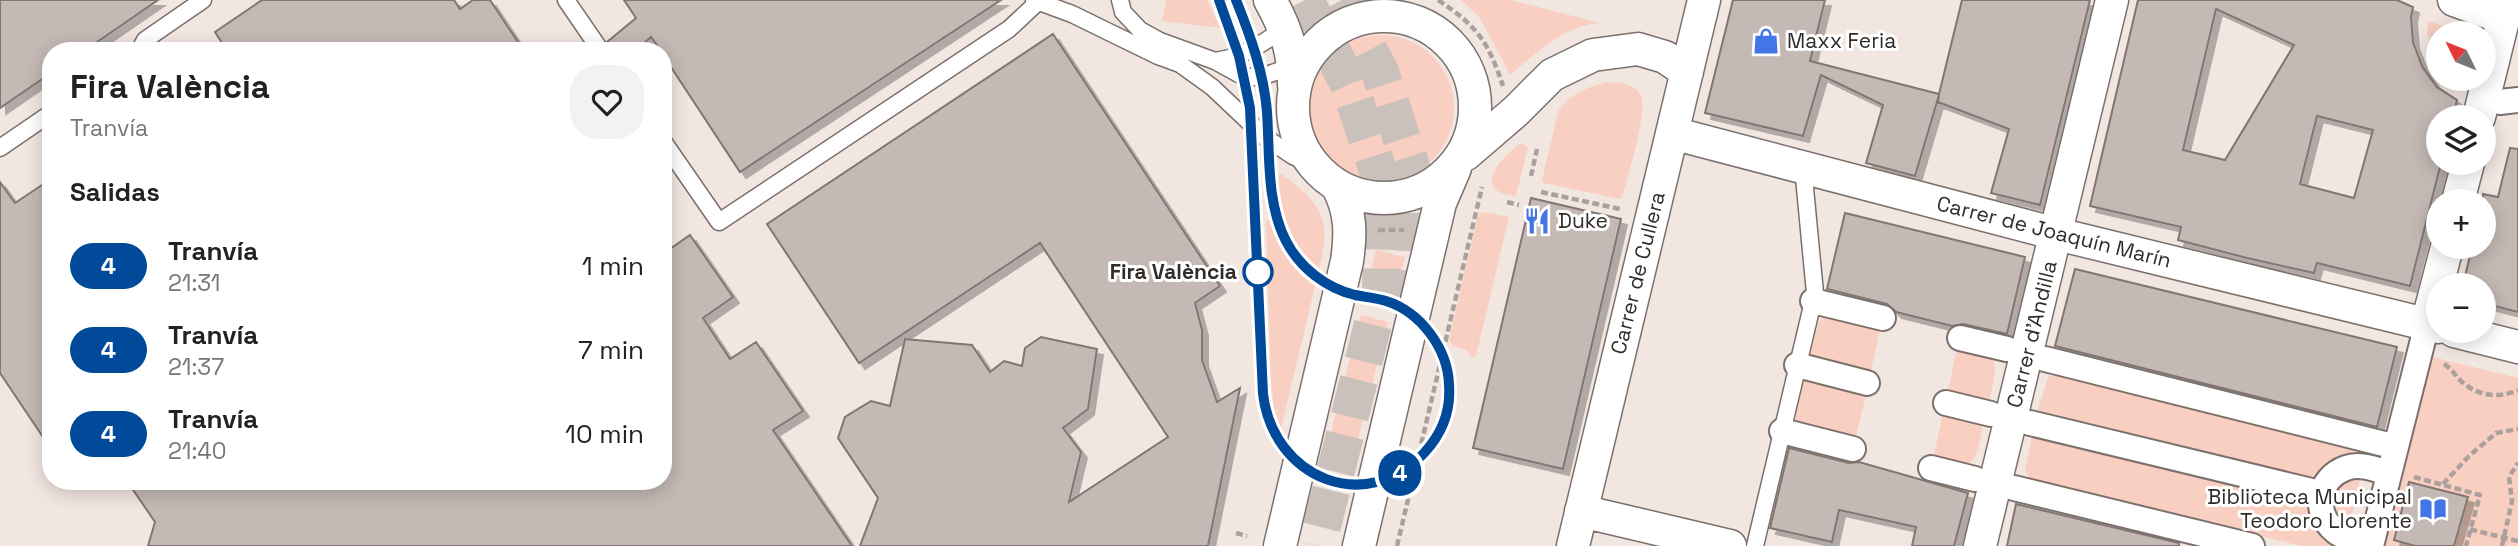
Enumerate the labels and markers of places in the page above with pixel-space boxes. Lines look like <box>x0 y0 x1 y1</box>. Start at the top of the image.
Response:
shop icon: Maxx Feria <box>1751 26 1781 56</box>
place label: Maxx Feria <box>1787 27 1896 54</box>
restaurant icon: Duke <box>1522 206 1552 236</box>
place label: Duke <box>1558 207 1608 234</box>
marker: Fira València <box>1243 257 1273 287</box>
place label: Fira València <box>1110 258 1237 285</box>
place label: Biblioteca Municipal Teodoro Llorente <box>2207 483 2412 534</box>
library icon: Biblioteca Municipal Teodoro Llorente <box>2418 494 2448 524</box>

